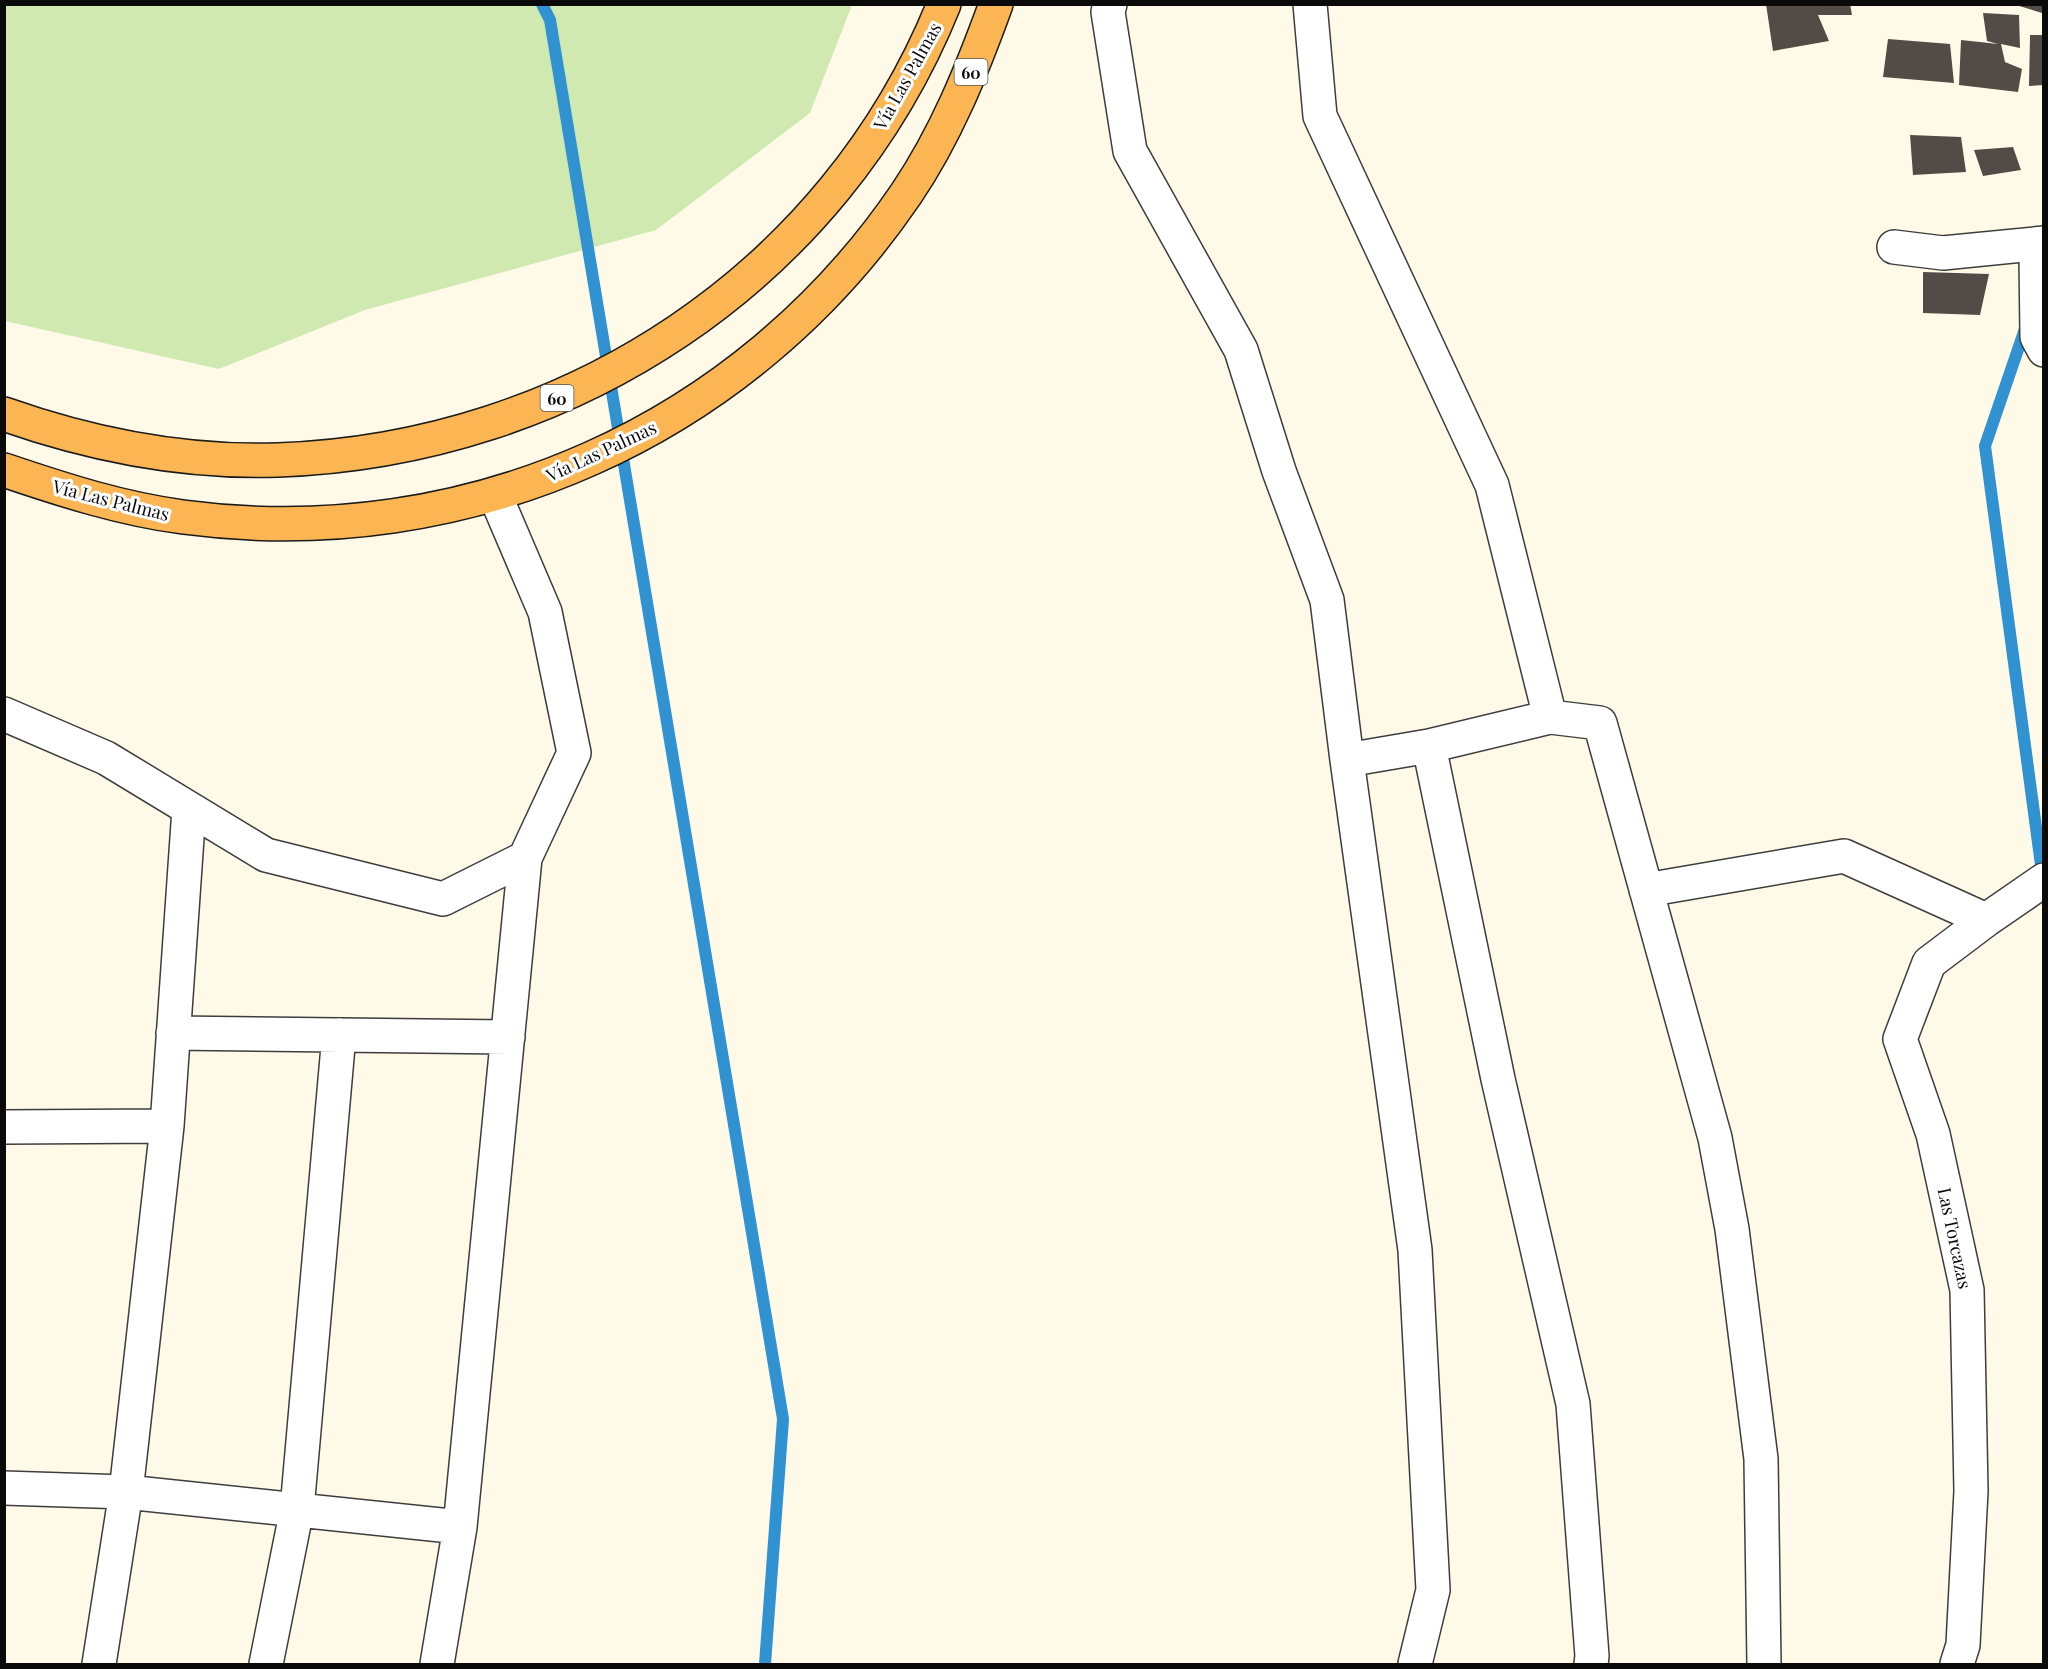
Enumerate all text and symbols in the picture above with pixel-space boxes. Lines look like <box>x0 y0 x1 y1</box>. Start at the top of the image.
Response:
street label: Vía Las Palmas <box>867 18 946 135</box>
road number: 60 <box>954 59 988 85</box>
road number: 60 <box>540 385 574 411</box>
street label: Vía Las Palmas <box>541 415 660 488</box>
street label: Vía Las Palmas <box>49 474 172 526</box>
street label: Las Torcazas <box>1933 1185 1977 1291</box>

